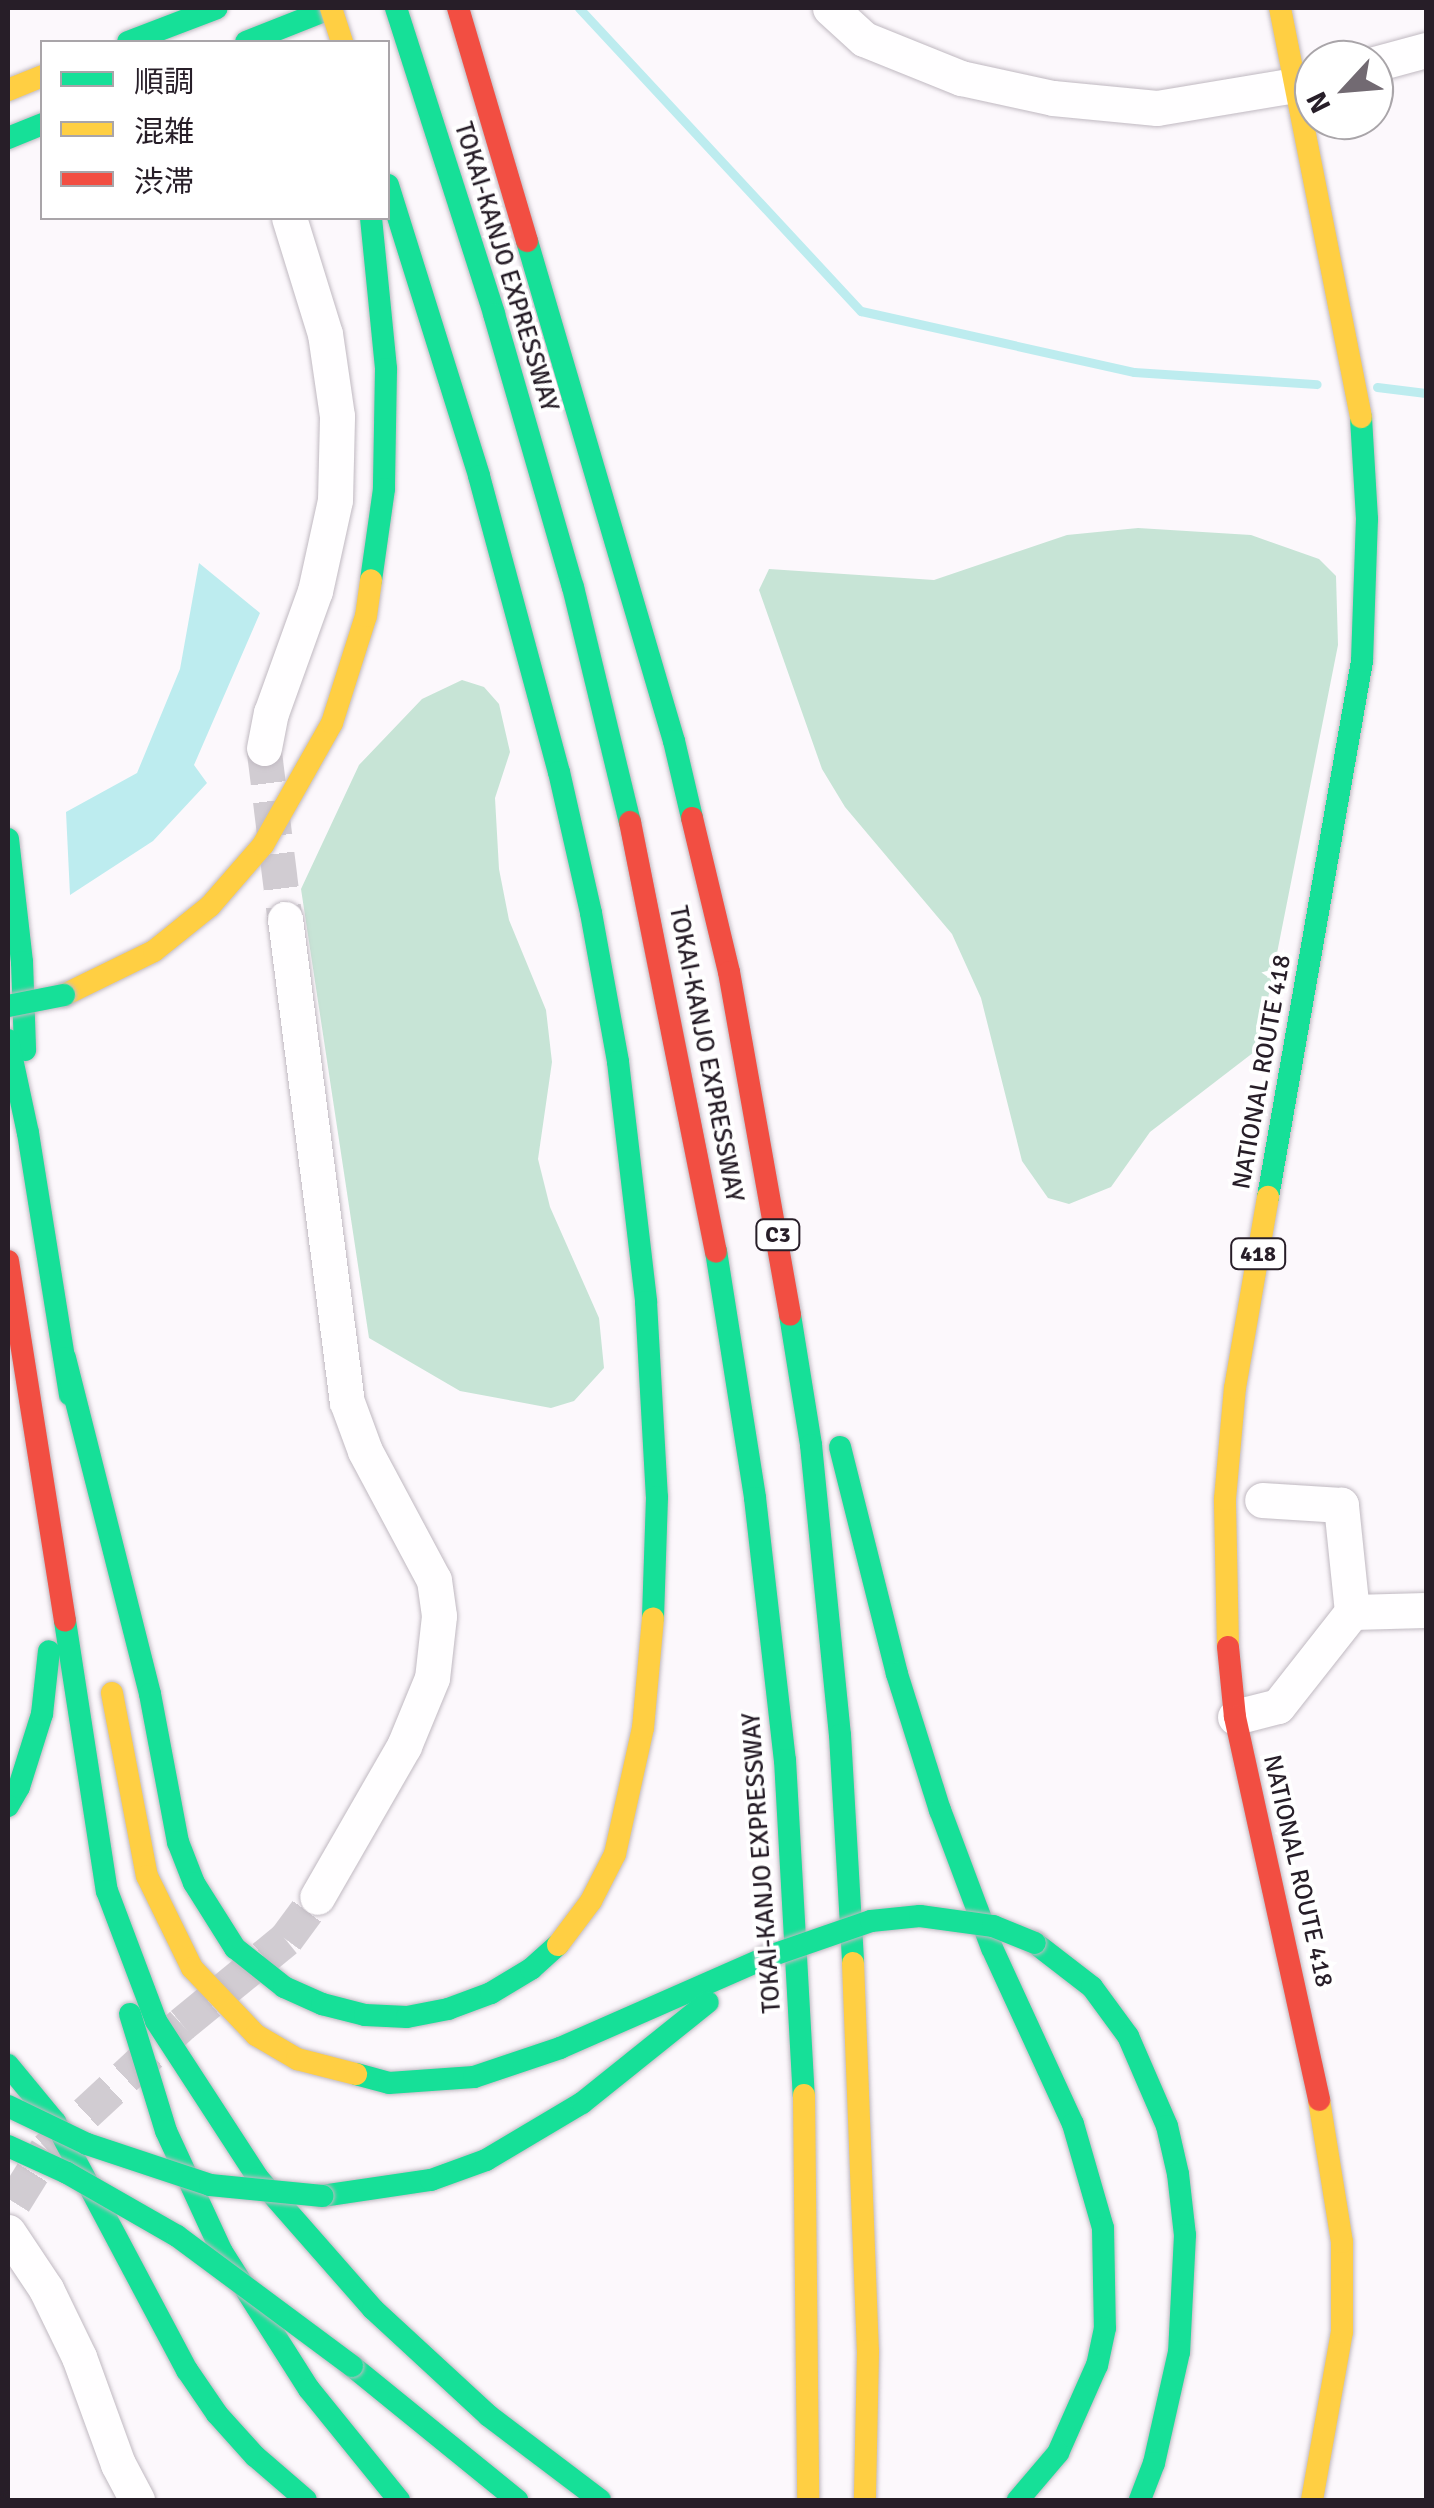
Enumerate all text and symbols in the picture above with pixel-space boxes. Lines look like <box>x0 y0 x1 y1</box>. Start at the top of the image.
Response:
legend <box>40 40 390 220</box>
north arrow <box>1294 40 1394 140</box>
text: 順調 <box>134 64 194 101</box>
text: N <box>1299 86 1338 118</box>
text: 混雑 <box>134 114 194 151</box>
street label: TOKAI-KANJO EXPRESSWAY <box>448 119 564 415</box>
text: 渋滞 <box>134 164 194 201</box>
street label: TOKAI-KANJO EXPRESSWAY <box>663 903 749 1205</box>
street label: NATIONAL ROUTE 418 <box>1227 952 1297 1192</box>
road number: C3 <box>753 1218 803 1252</box>
road number: 418 <box>1228 1237 1288 1271</box>
street label: TOKAI-KANJO EXPRESSWAY <box>737 1712 787 2014</box>
street label: NATIONAL ROUTE 418 <box>1257 1752 1339 1990</box>

